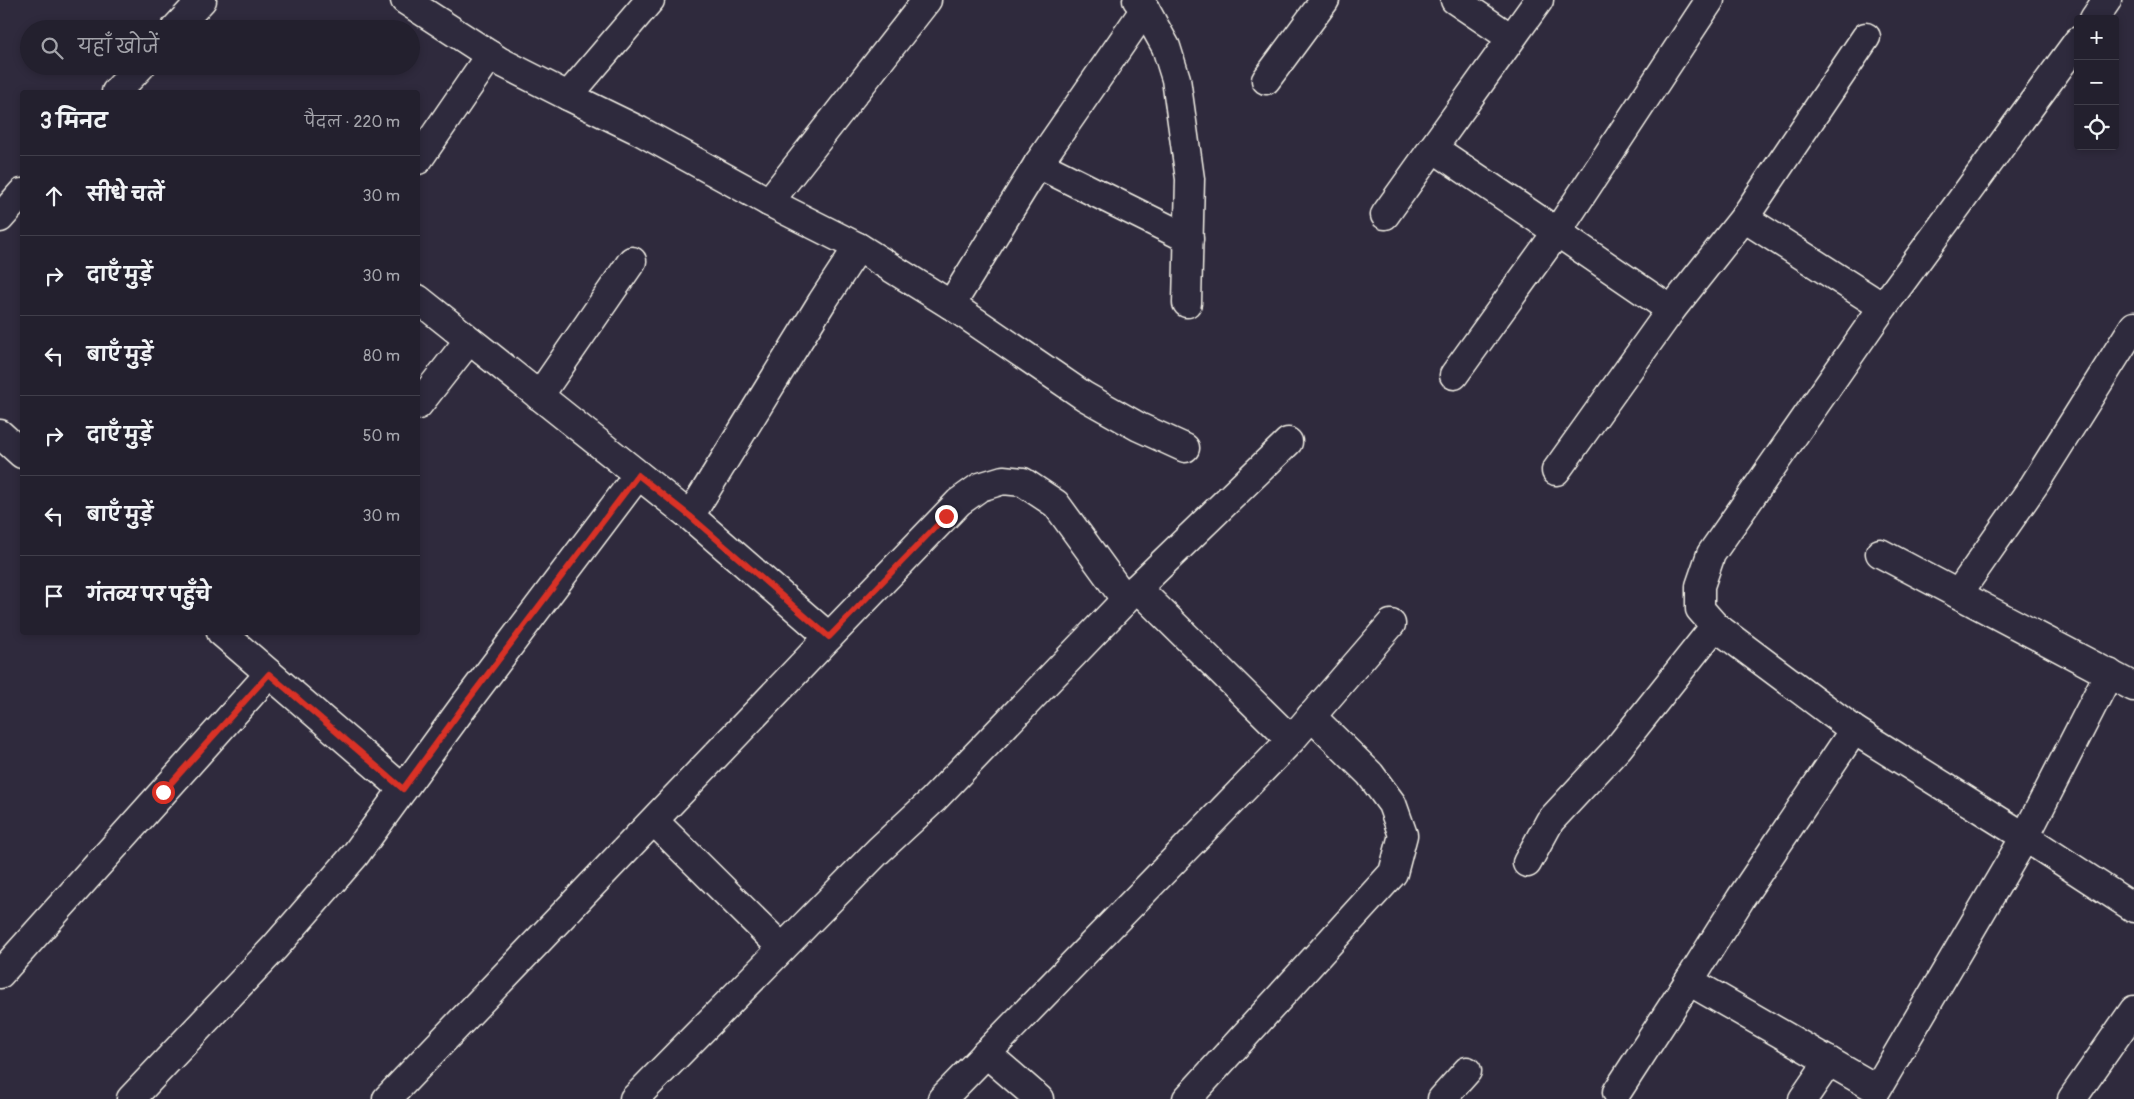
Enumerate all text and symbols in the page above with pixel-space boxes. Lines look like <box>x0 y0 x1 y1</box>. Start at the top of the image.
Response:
map controls <box>2074 15 2119 150</box>
button: + <box>2074 15 2119 60</box>
search box <box>20 20 420 75</box>
icon: search <box>38 34 66 62</box>
text: यहाँ खोजें <box>78 35 159 59</box>
button: − <box>2074 60 2119 105</box>
button: locate <box>2074 105 2119 150</box>
text: 3 मिनट <box>40 108 107 135</box>
text: पैदल · 220 m <box>304 112 400 132</box>
icon: ahead <box>40 182 68 210</box>
text: सीधे चलें <box>87 183 164 207</box>
text: 30 m <box>362 186 400 206</box>
icon: right <box>40 262 68 290</box>
text: दाएँ मुड़ें <box>87 263 152 287</box>
text: 30 m <box>362 266 400 286</box>
icon: left <box>40 342 68 370</box>
text: बाएँ मुड़ें <box>87 343 153 367</box>
text: 80 m <box>363 346 400 366</box>
icon: right <box>40 422 68 450</box>
text: दाएँ मुड़ें <box>87 423 152 447</box>
text: 50 m <box>363 426 400 446</box>
icon: left <box>40 502 68 530</box>
text: बाएँ मुड़ें <box>87 503 153 527</box>
route end <box>935 505 958 528</box>
text: 30 m <box>362 506 400 526</box>
icon: arrive <box>40 582 68 610</box>
text: गंतव्य पर पहुँचे <box>87 583 211 607</box>
route start <box>152 781 175 804</box>

